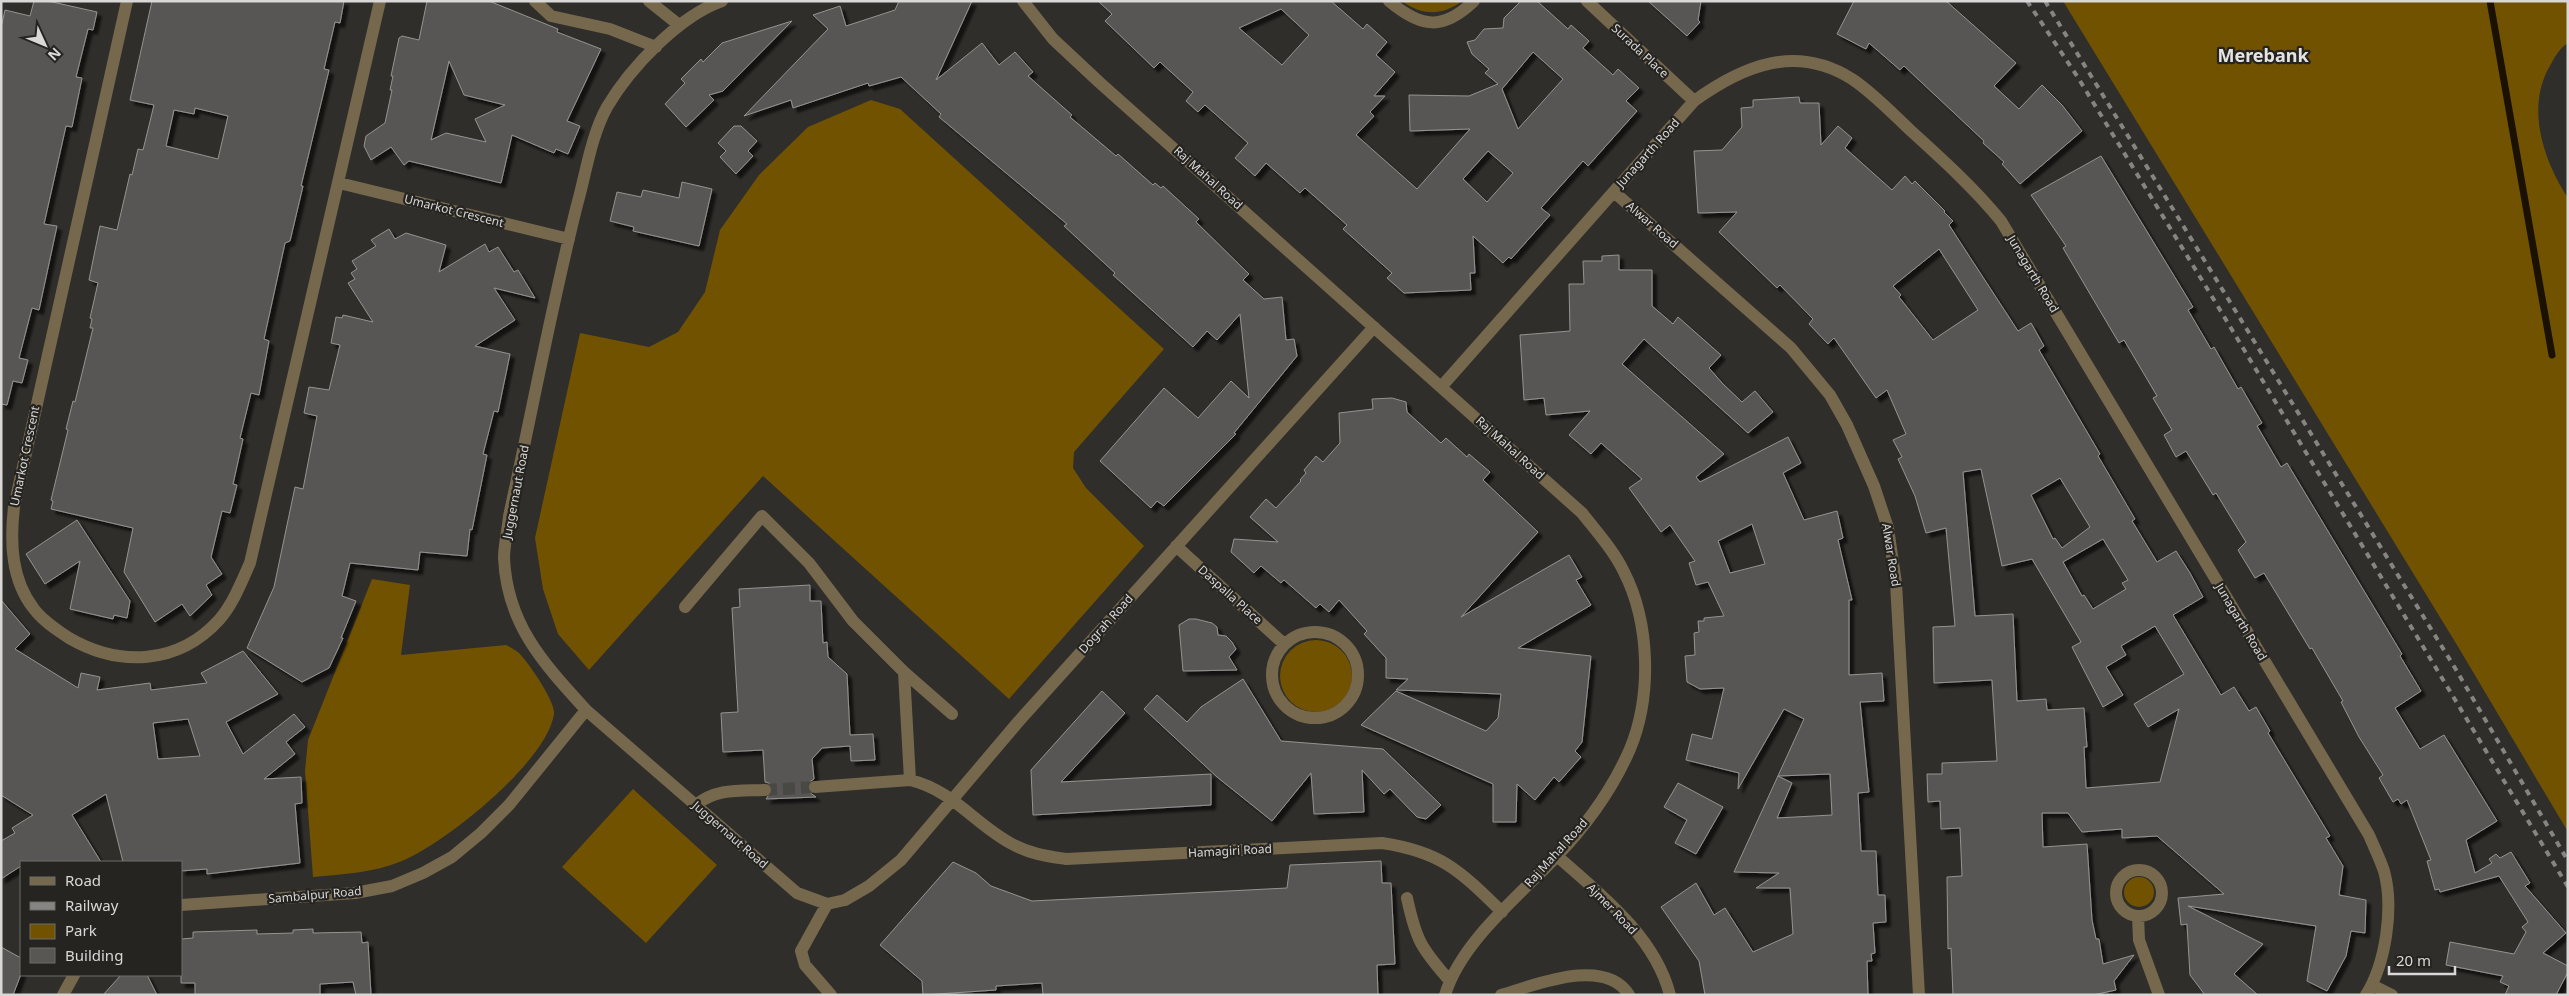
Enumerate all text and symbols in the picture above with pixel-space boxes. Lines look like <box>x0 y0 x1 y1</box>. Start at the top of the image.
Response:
north arrow <box>20 20 70 70</box>
street label: Surada Place <box>1608 20 1673 82</box>
district label: Merebank <box>2217 43 2309 67</box>
text: N <box>44 44 66 65</box>
street label: Junagarth Road <box>1611 114 1683 192</box>
street label: Raj Mahal Road <box>1170 142 1246 213</box>
street label: Umarkot Crescent <box>403 190 506 231</box>
street label: Alwar Road <box>1623 197 1682 252</box>
street label: Junagarth Road <box>2003 231 2063 316</box>
street label: Umarkot Crescent <box>6 404 44 508</box>
street label: Raj Mahal Road <box>1472 412 1548 483</box>
street label: Juggernaut Road <box>498 444 533 541</box>
street label: Alwar Road <box>1878 522 1905 588</box>
street label: Daspalla Place <box>1195 561 1266 628</box>
street label: Junagarth Road <box>2211 579 2271 664</box>
street label: Dograh Road <box>1074 590 1137 657</box>
street label: Juggernaut Road <box>688 796 772 872</box>
street label: Raj Mahal Road <box>1520 815 1591 891</box>
street label: Hamagiri Road <box>1188 840 1272 861</box>
legend <box>20 861 182 976</box>
text: Road <box>65 870 101 890</box>
street label: Ajmer Road <box>1583 879 1641 938</box>
street label: Sambalpur Road <box>268 882 362 907</box>
text: Railway <box>65 895 119 915</box>
text: Park <box>65 920 97 940</box>
scale bar <box>2389 944 2455 976</box>
text: Building <box>65 945 123 965</box>
text: 20 m <box>2396 950 2431 970</box>

